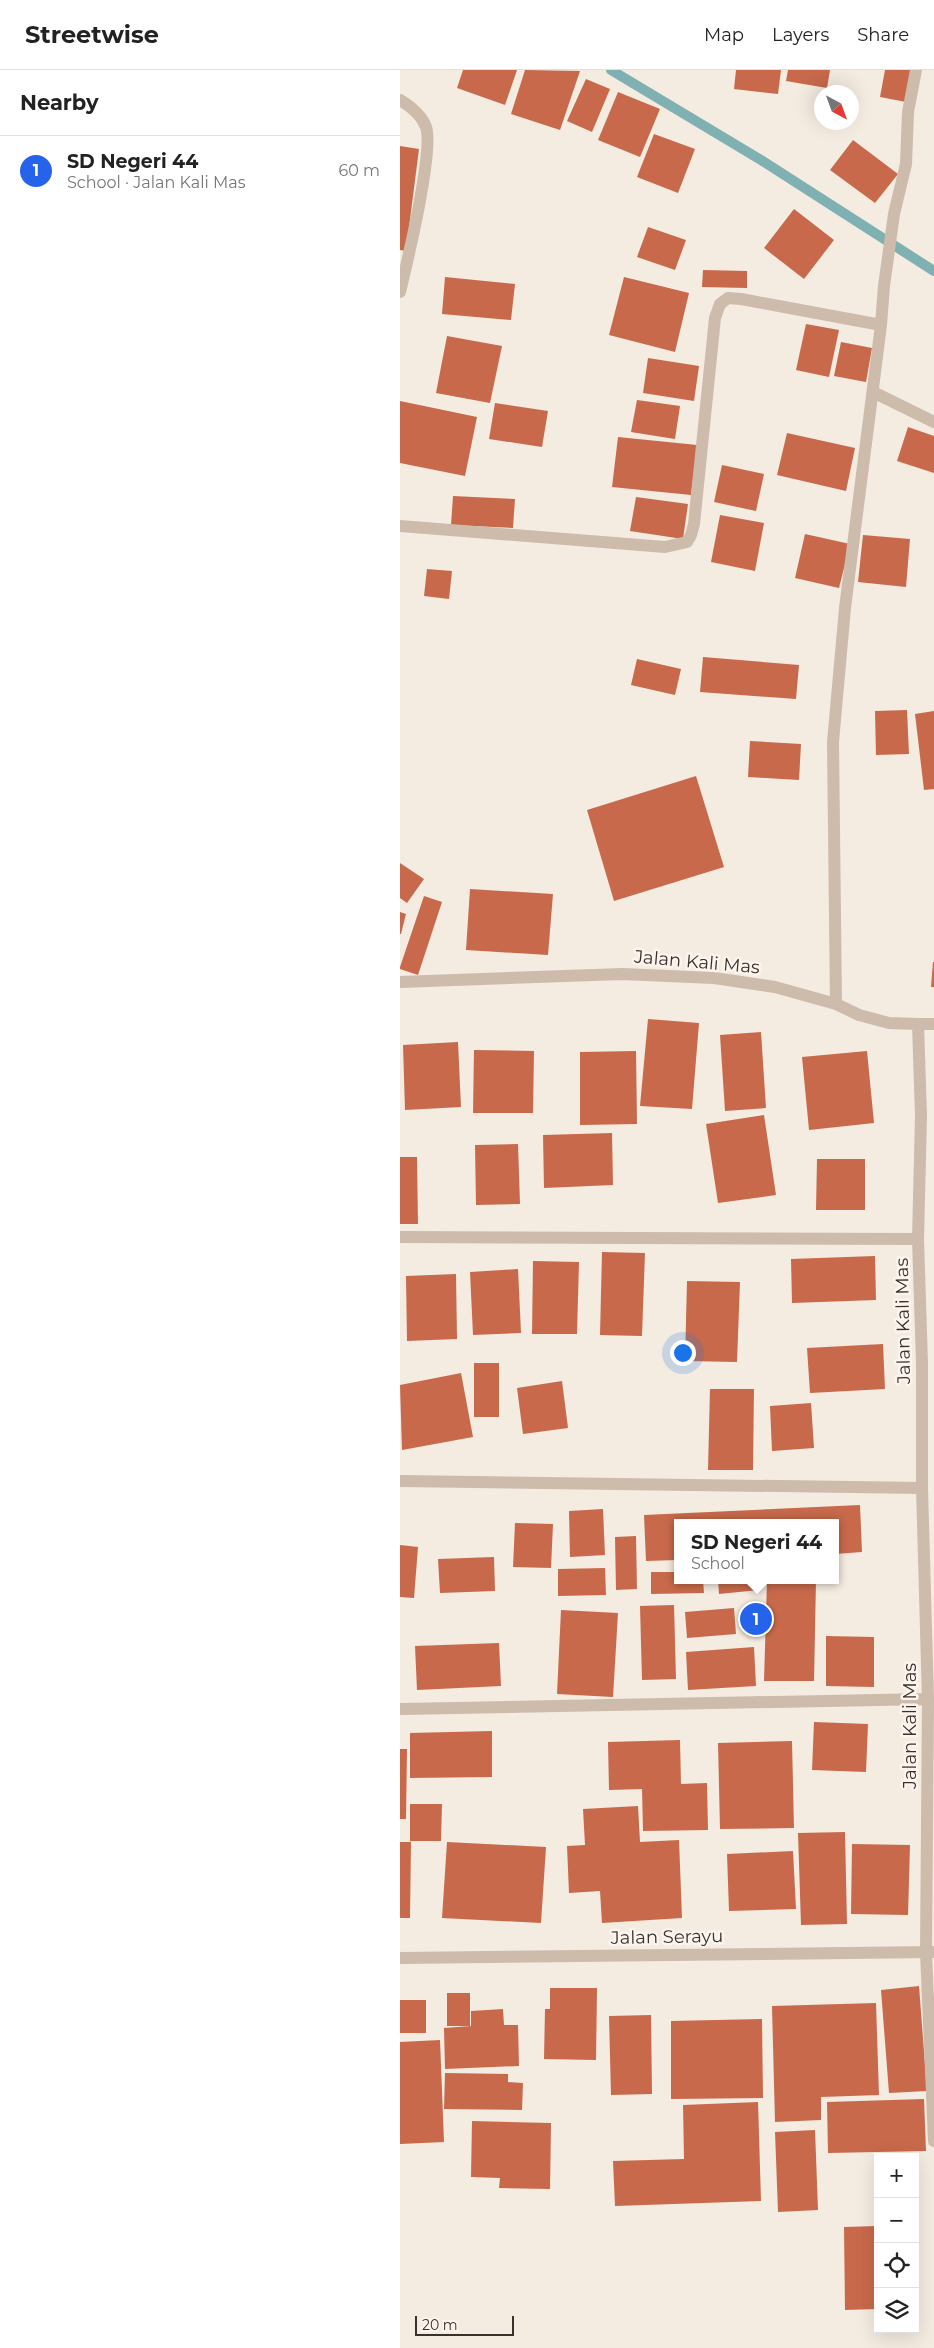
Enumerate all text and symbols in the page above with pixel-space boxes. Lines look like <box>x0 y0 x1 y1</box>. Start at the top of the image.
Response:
text: Streetwise <box>25 20 159 49</box>
text: Map <box>704 24 744 46</box>
text: Layers <box>772 24 829 46</box>
text: Share <box>857 24 909 46</box>
north arrow <box>814 85 859 130</box>
text: Nearby <box>20 90 99 115</box>
text: SD Negeri 44 <box>67 150 198 173</box>
text: 1 <box>33 161 39 180</box>
text: 60 m <box>338 161 380 180</box>
text: School · Jalan Kali Mas <box>67 173 245 192</box>
street label: Jalan Kali Mas <box>632 945 761 978</box>
street label: Jalan Kali Mas <box>891 1258 915 1385</box>
your location <box>670 1340 696 1366</box>
popup <box>674 1519 839 1584</box>
text: SD Negeri 44 <box>691 1531 822 1554</box>
text: School <box>691 1554 745 1573</box>
pin: 1 <box>740 1600 772 1638</box>
street label: Jalan Kali Mas <box>899 1663 921 1790</box>
street label: Jalan Serayu <box>610 1925 723 1949</box>
map controls <box>874 2153 919 2333</box>
button: + <box>874 2153 919 2198</box>
button: − <box>874 2198 919 2243</box>
button: locate <box>874 2243 919 2288</box>
button: layers <box>874 2288 919 2333</box>
scale bar <box>415 2313 514 2336</box>
text: 20 m <box>422 2316 458 2334</box>

